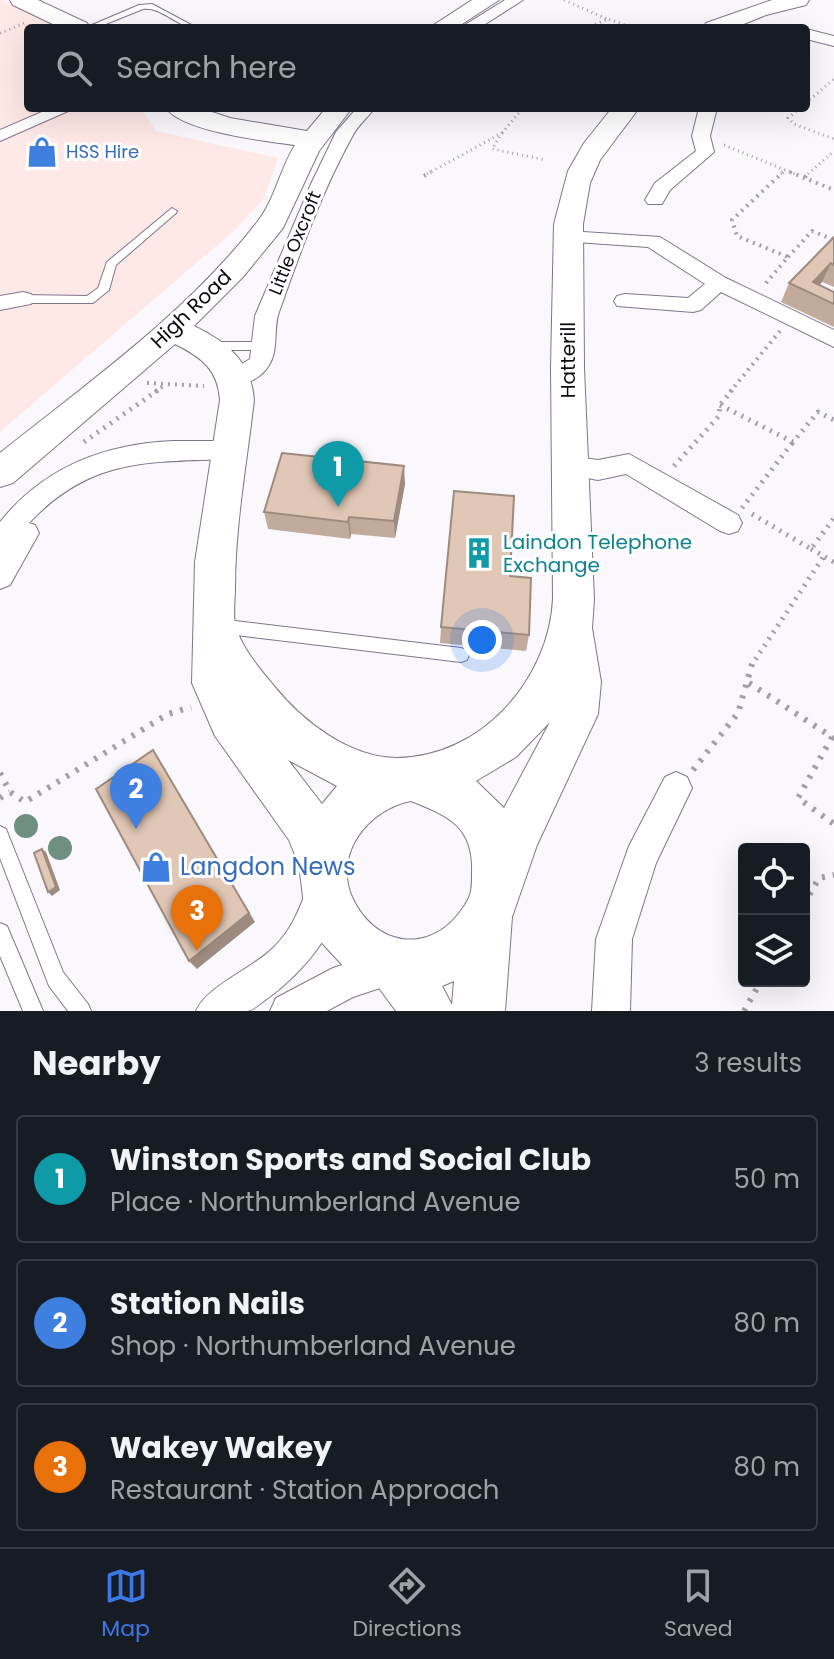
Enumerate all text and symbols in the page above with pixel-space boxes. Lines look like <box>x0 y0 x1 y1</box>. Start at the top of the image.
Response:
search box <box>24 24 810 112</box>
icon: search <box>52 46 96 90</box>
text: Search here <box>116 46 297 89</box>
shop icon: HSS Hire <box>25 135 59 169</box>
place label: HSS Hire <box>66 139 139 164</box>
street label: Little Oxcroft <box>262 187 327 299</box>
street label: High Road <box>144 263 238 355</box>
street label: Hatterill <box>554 322 582 398</box>
pin: 1 <box>312 441 364 507</box>
place label: Laindon Telephone Exchange <box>503 528 692 579</box>
building icon: Laindon Telephone Exchange <box>462 536 496 570</box>
your location <box>462 620 502 660</box>
pin: 2 <box>110 763 162 829</box>
map controls <box>738 843 810 987</box>
button: locate <box>738 843 810 915</box>
shop icon: Langdon News <box>139 850 173 884</box>
place label: Langdon News <box>180 850 356 883</box>
pin: 3 <box>171 885 223 951</box>
button: layers <box>738 915 810 987</box>
text: Nearby <box>32 1039 161 1087</box>
text: 3 results <box>694 1045 802 1081</box>
text: Winston Sports and Social Club <box>110 1138 591 1181</box>
text: 1 <box>55 1161 65 1197</box>
text: 50 m <box>734 1161 800 1197</box>
text: Place · Northumberland Avenue <box>110 1184 521 1220</box>
text: Station Nails <box>110 1282 305 1325</box>
text: 2 <box>53 1305 67 1341</box>
text: 80 m <box>734 1305 800 1341</box>
text: Shop · Northumberland Avenue <box>110 1328 516 1364</box>
text: Wakey Wakey <box>110 1426 332 1469</box>
text: 3 <box>52 1449 68 1485</box>
text: 80 m <box>734 1449 800 1485</box>
text: Restaurant · Station Approach <box>110 1472 499 1508</box>
tab: Map <box>101 1564 150 1645</box>
tab: Directions <box>352 1564 462 1645</box>
tab: Saved <box>664 1564 733 1645</box>

